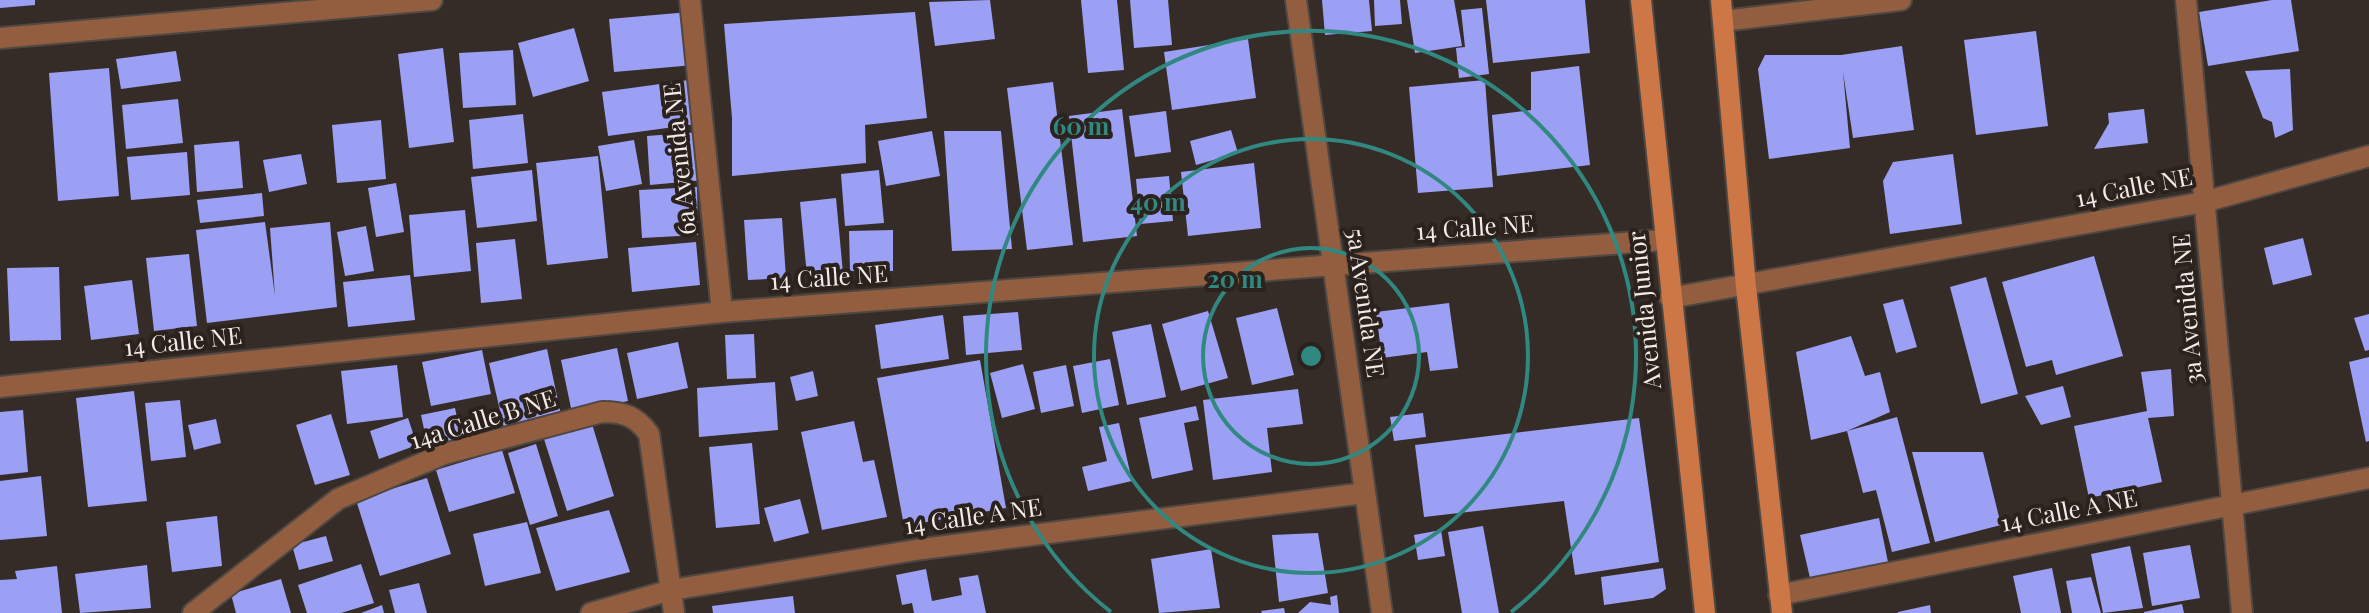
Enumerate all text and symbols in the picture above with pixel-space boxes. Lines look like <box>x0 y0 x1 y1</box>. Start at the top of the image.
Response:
street label: 6a Avenida NE <box>654 82 702 237</box>
text: 60 m <box>1053 109 1109 141</box>
street label: 14 Calle NE <box>2072 159 2195 213</box>
text: 40 m <box>1130 185 1186 217</box>
street label: 14 Calle NE <box>1415 206 1535 246</box>
street label: 5a Avenida NE <box>1341 226 1393 379</box>
street label: Avenida Junior <box>1619 229 1667 392</box>
street label: 3a Avenida NE <box>2163 233 2209 386</box>
street label: 14 Calle NE <box>769 256 889 296</box>
text: 20 m <box>1207 262 1263 294</box>
street label: 14 Calle NE <box>122 318 243 362</box>
centre of rings <box>1297 342 1325 370</box>
street label: 14a Calle B NE <box>406 381 559 455</box>
street label: 14 Calle A NE <box>1998 480 2140 538</box>
street label: 14 Calle A NE <box>902 490 1044 541</box>

